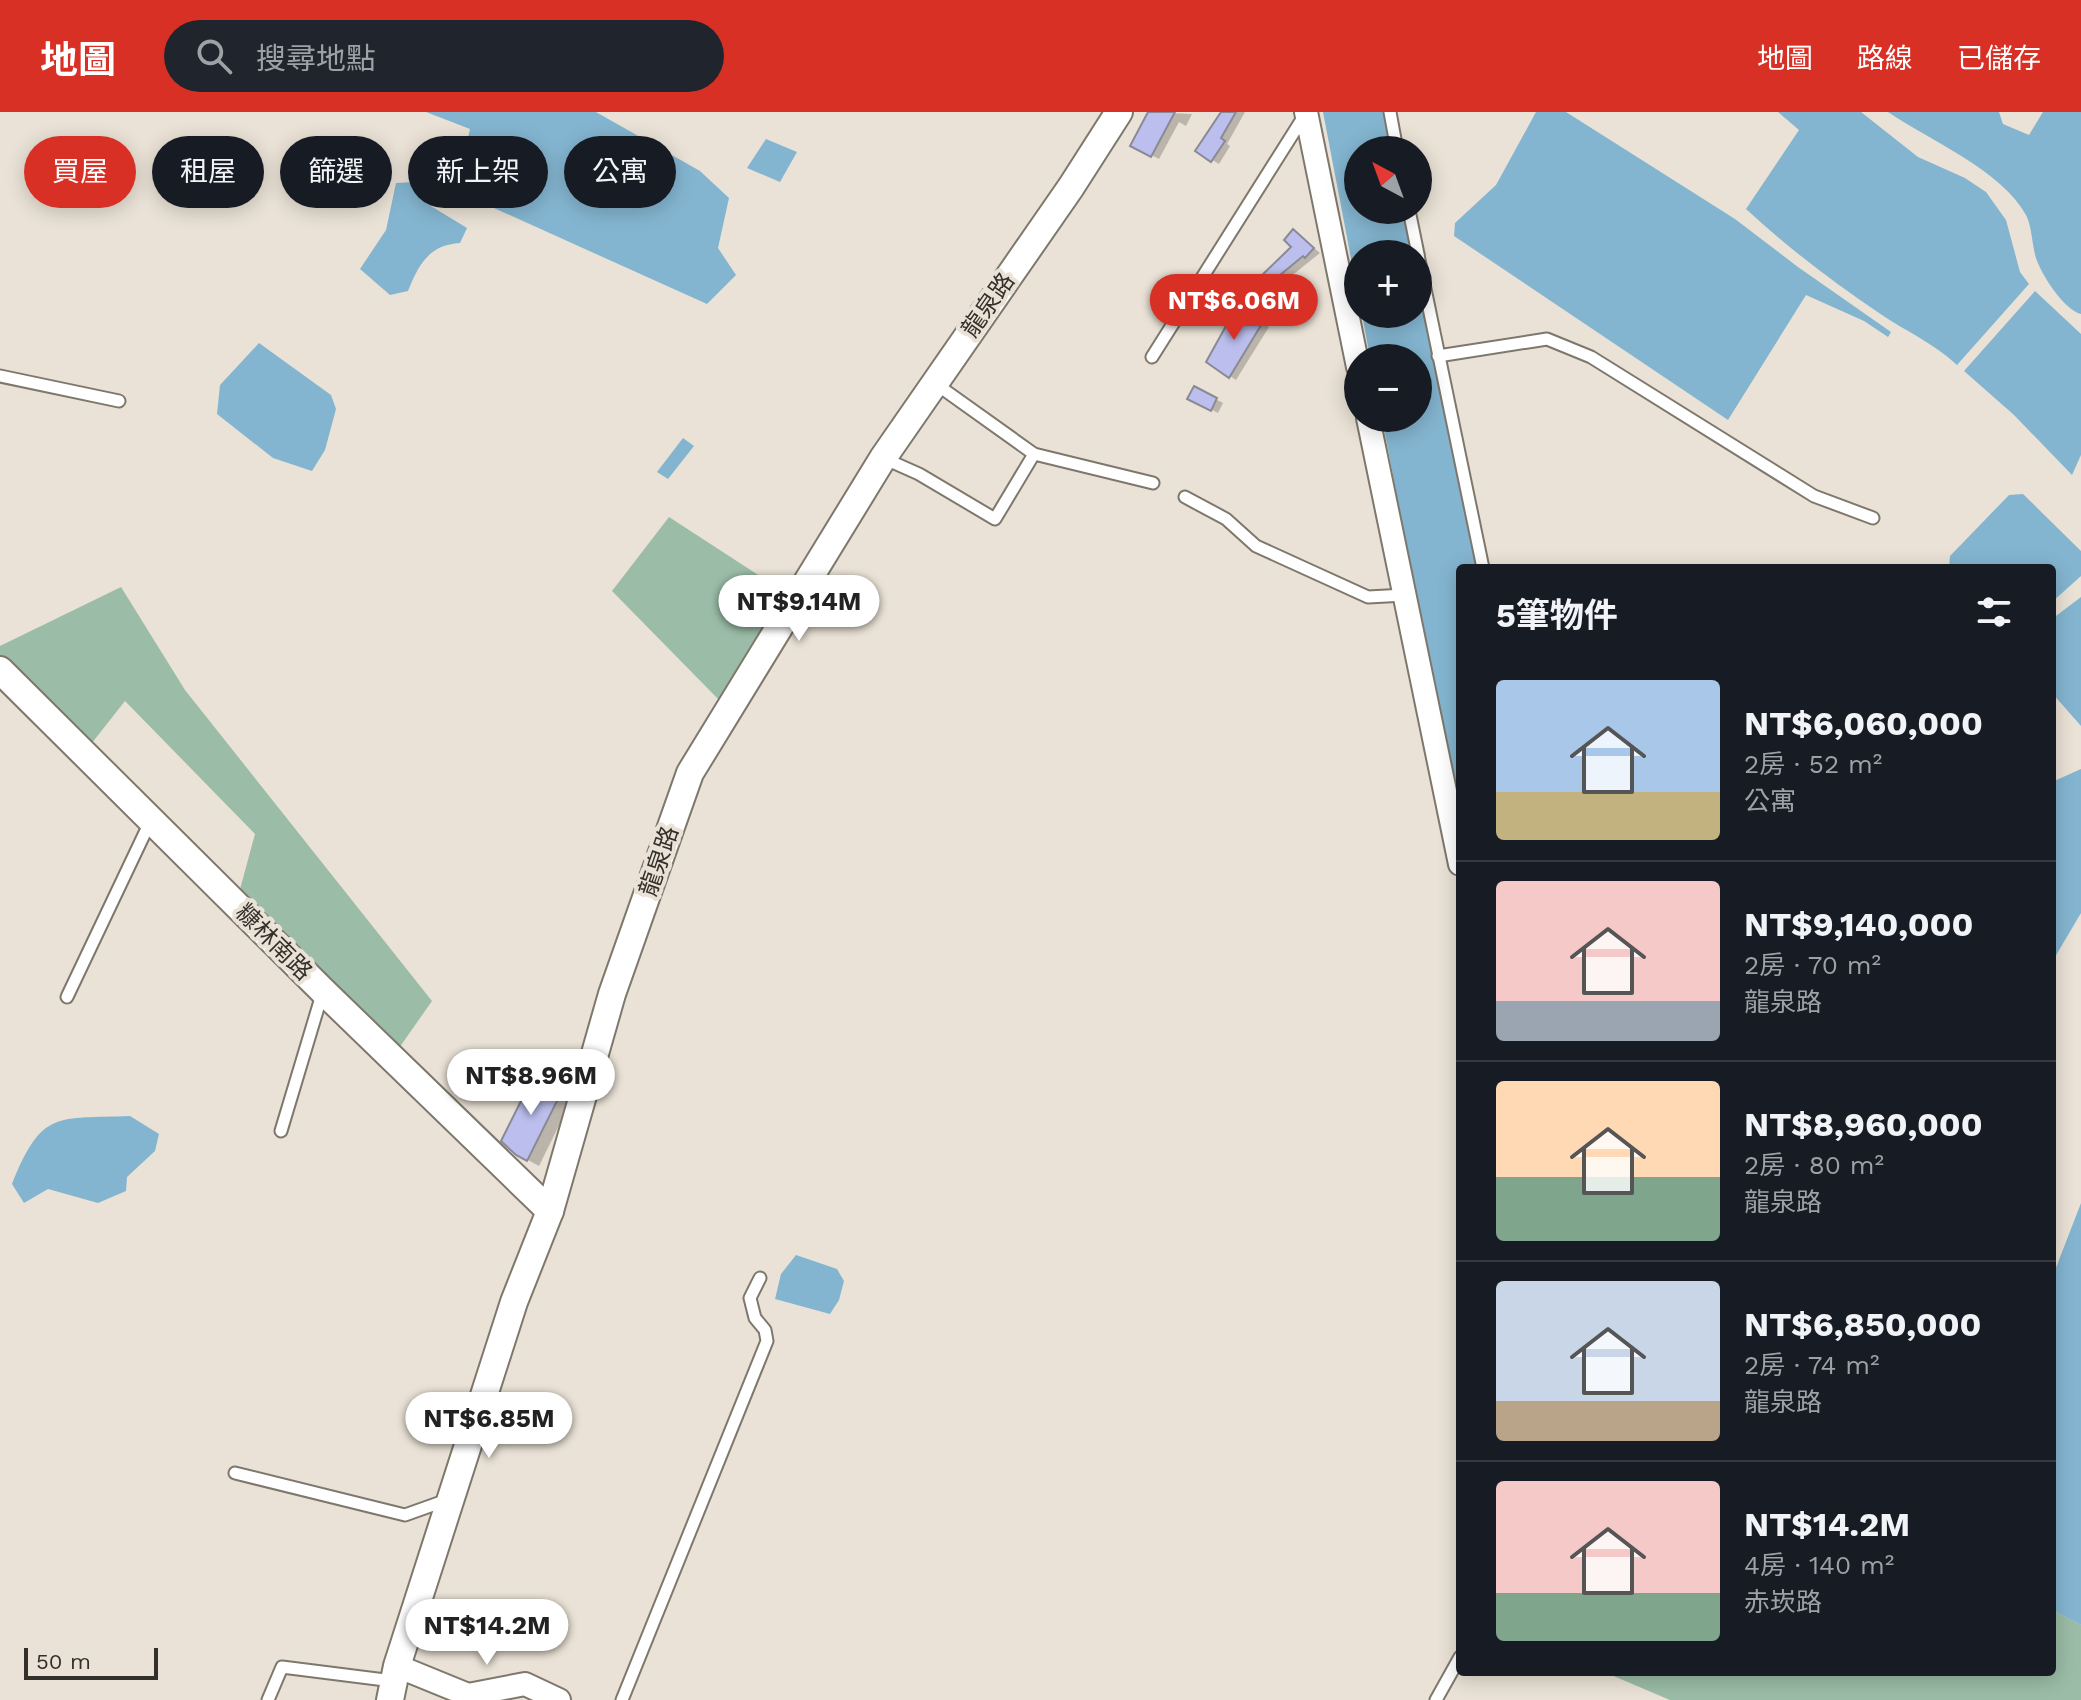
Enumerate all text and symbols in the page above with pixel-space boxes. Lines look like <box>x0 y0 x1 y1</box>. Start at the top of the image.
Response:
search box <box>164 20 724 92</box>
icon: search <box>192 34 236 78</box>
text: 地圖 <box>40 38 116 82</box>
text: 搜尋地點 <box>256 41 376 76</box>
text: 地圖 <box>1757 42 1813 75</box>
text: 路線 <box>1857 42 1913 75</box>
text: 已儲存 <box>1957 42 2041 75</box>
chip: 買屋 <box>24 136 136 208</box>
chip: 租屋 <box>152 136 264 208</box>
chip: 篩選 <box>280 136 392 208</box>
chip: 新上架 <box>408 136 548 208</box>
chip: 公寓 <box>564 136 676 208</box>
north arrow <box>1344 136 1432 224</box>
map controls <box>1344 136 1432 432</box>
button: + <box>1344 240 1432 328</box>
street label: 龍泉路 <box>956 267 1020 343</box>
pin: NT$6.06M <box>1151 274 1317 342</box>
text: NT$6.06M <box>1168 285 1300 315</box>
button: − <box>1344 344 1432 432</box>
pin: NT$9.14M <box>716 575 882 643</box>
text: NT$9.14M <box>736 586 862 616</box>
icon: filters <box>1972 590 2016 634</box>
text: 5筆物件 <box>1496 595 1618 635</box>
text: NT$6,060,000 <box>1744 703 1983 743</box>
icon: home <box>1560 712 1656 808</box>
text: 2房 · 52 m² <box>1744 749 1882 779</box>
text: 公寓 <box>1744 786 1796 816</box>
street label: 龍泉路 <box>634 822 684 900</box>
street label: 糠林南路 <box>230 898 318 986</box>
text: NT$9,140,000 <box>1744 904 1973 944</box>
icon: home <box>1560 913 1656 1009</box>
text: 2房 · 70 m² <box>1744 950 1881 980</box>
text: 龍泉路 <box>1744 987 1822 1017</box>
pin: NT$8.96M <box>448 1049 614 1117</box>
text: NT$8.96M <box>465 1060 597 1090</box>
text: NT$8,960,000 <box>1744 1104 1983 1144</box>
icon: home <box>1560 1113 1656 1209</box>
text: 2房 · 80 m² <box>1744 1150 1884 1180</box>
text: 龍泉路 <box>1744 1187 1822 1217</box>
text: NT$6,850,000 <box>1744 1304 1982 1344</box>
icon: home <box>1560 1313 1656 1409</box>
text: 2房 · 74 m² <box>1744 1350 1880 1380</box>
text: 龍泉路 <box>1744 1387 1822 1417</box>
pin: NT$6.85M <box>406 1392 572 1460</box>
text: NT$6.85M <box>423 1403 555 1433</box>
text: NT$14.2M <box>1744 1504 1910 1544</box>
icon: home <box>1560 1513 1656 1609</box>
text: 4房 · 140 m² <box>1744 1550 1894 1580</box>
text: 赤崁路 <box>1744 1587 1822 1617</box>
pin: NT$14.2M <box>404 1599 570 1667</box>
text: NT$14.2M <box>423 1610 551 1640</box>
scale bar <box>24 1644 158 1680</box>
text: 50 m <box>36 1649 91 1674</box>

